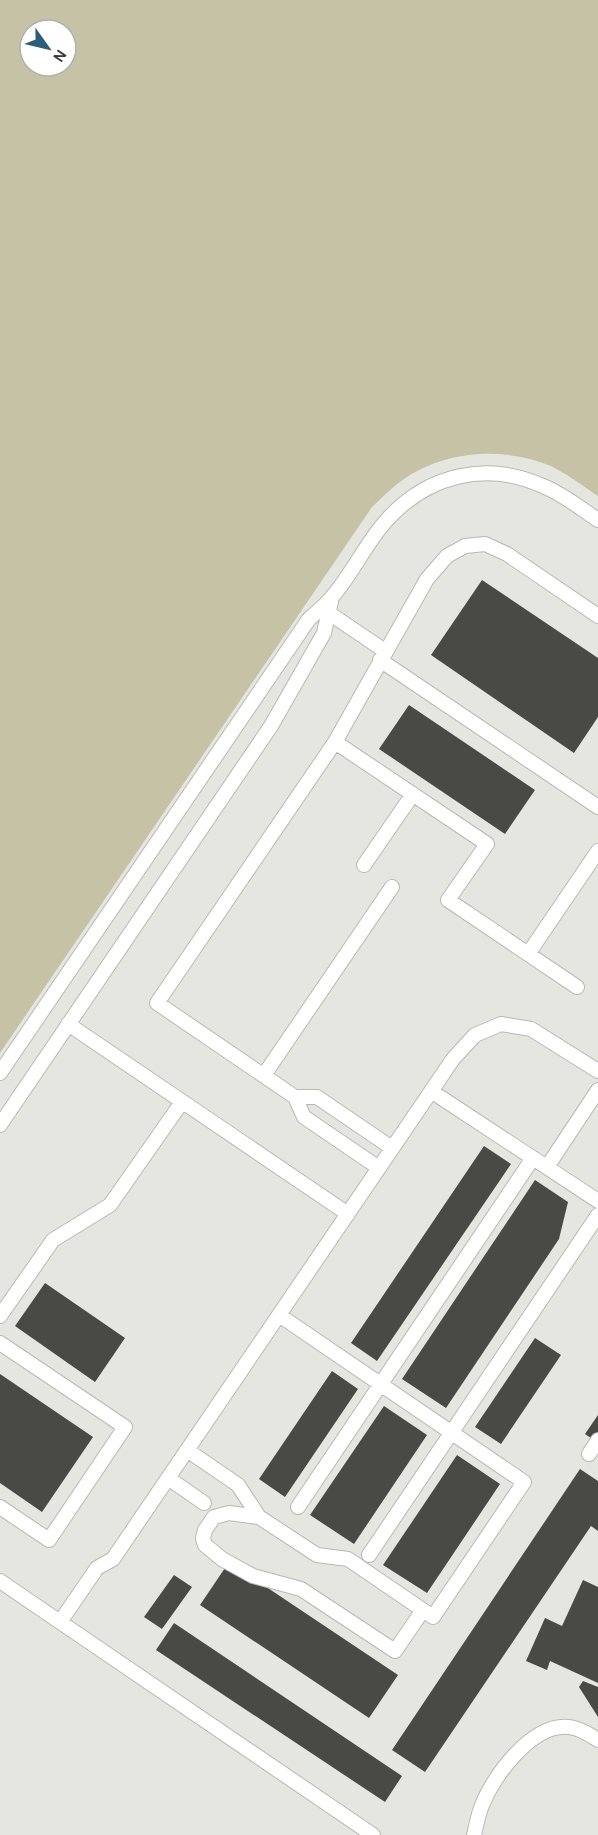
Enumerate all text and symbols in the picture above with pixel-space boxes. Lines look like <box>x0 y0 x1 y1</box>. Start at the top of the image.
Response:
north arrow <box>18 18 78 78</box>
text: N <box>49 46 71 66</box>

